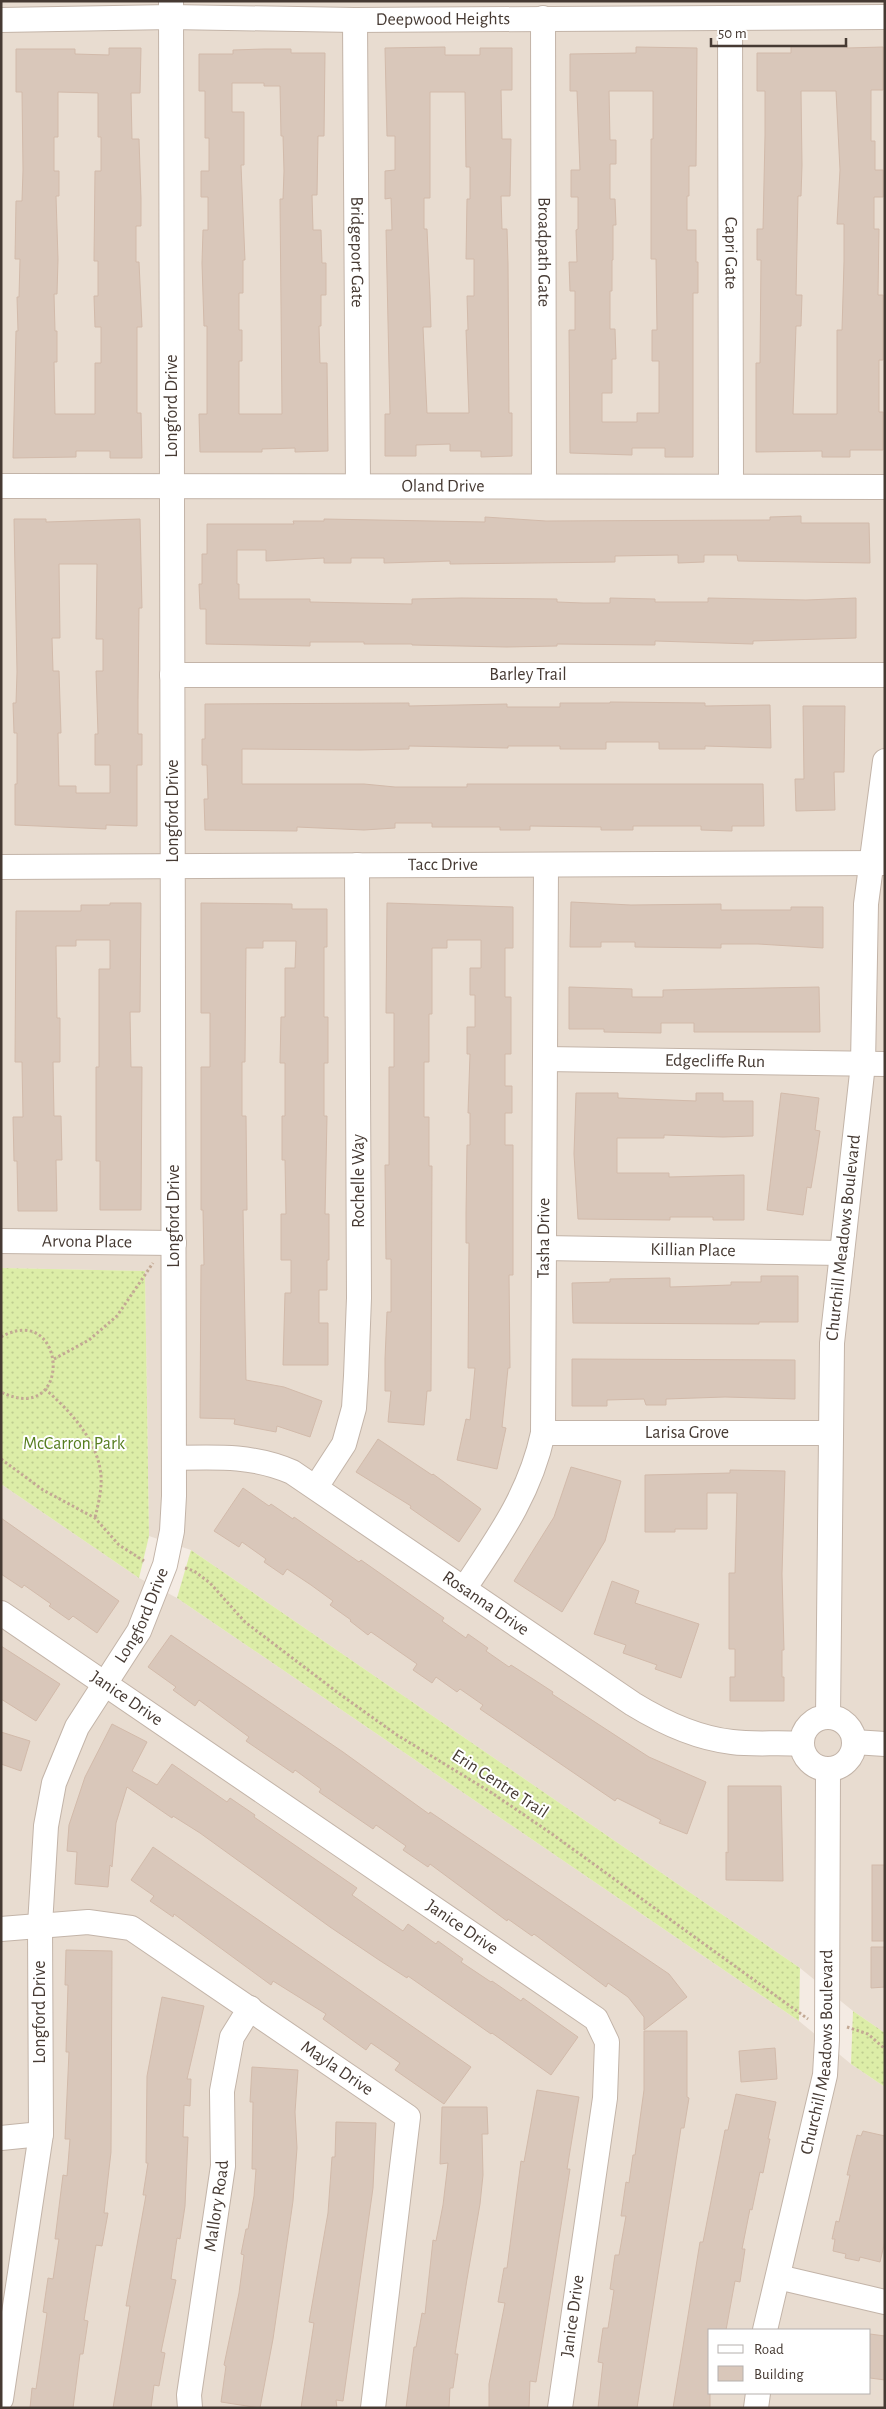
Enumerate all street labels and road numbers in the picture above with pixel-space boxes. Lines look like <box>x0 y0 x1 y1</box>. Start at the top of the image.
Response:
street label: Deepwood Heights <box>376 10 510 29</box>
street label: Bridgeport Gate <box>347 196 366 308</box>
street label: Broadpath Gate <box>534 197 553 307</box>
street label: Capri Gate <box>721 217 740 289</box>
street label: Longford Drive <box>163 354 181 458</box>
street label: Oland Drive <box>401 477 485 496</box>
street label: Barley Trail <box>489 666 567 684</box>
street label: Longford Drive <box>164 759 182 863</box>
street label: Tacc Drive <box>408 856 478 874</box>
street label: Edgecliffe Run <box>665 1052 765 1071</box>
street label: Rochelle Way <box>350 1134 368 1228</box>
street label: Churchill Meadows Boulevard <box>823 1134 864 1342</box>
street label: Longford Drive <box>165 1164 183 1268</box>
street label: Tasha Drive <box>535 1198 553 1279</box>
street label: Arvona Place <box>42 1232 132 1252</box>
street label: Killian Place <box>650 1241 736 1260</box>
street label: Larisa Grove <box>645 1424 729 1442</box>
street label: Longford Drive <box>112 1565 172 1666</box>
street label: Rosanna Drive <box>439 1568 532 1639</box>
street label: Janice Drive <box>87 1668 166 1729</box>
street label: Erin Centre Trail <box>449 1746 551 1822</box>
street label: Janice Drive <box>423 1897 501 1958</box>
street label: Churchill Meadows Boulevard <box>798 1949 836 2156</box>
street label: Longford Drive <box>31 1960 49 2064</box>
street label: Mayla Drive <box>298 2038 376 2099</box>
street label: Mallory Road <box>201 2160 232 2253</box>
street label: Janice Drive <box>558 2274 588 2358</box>

